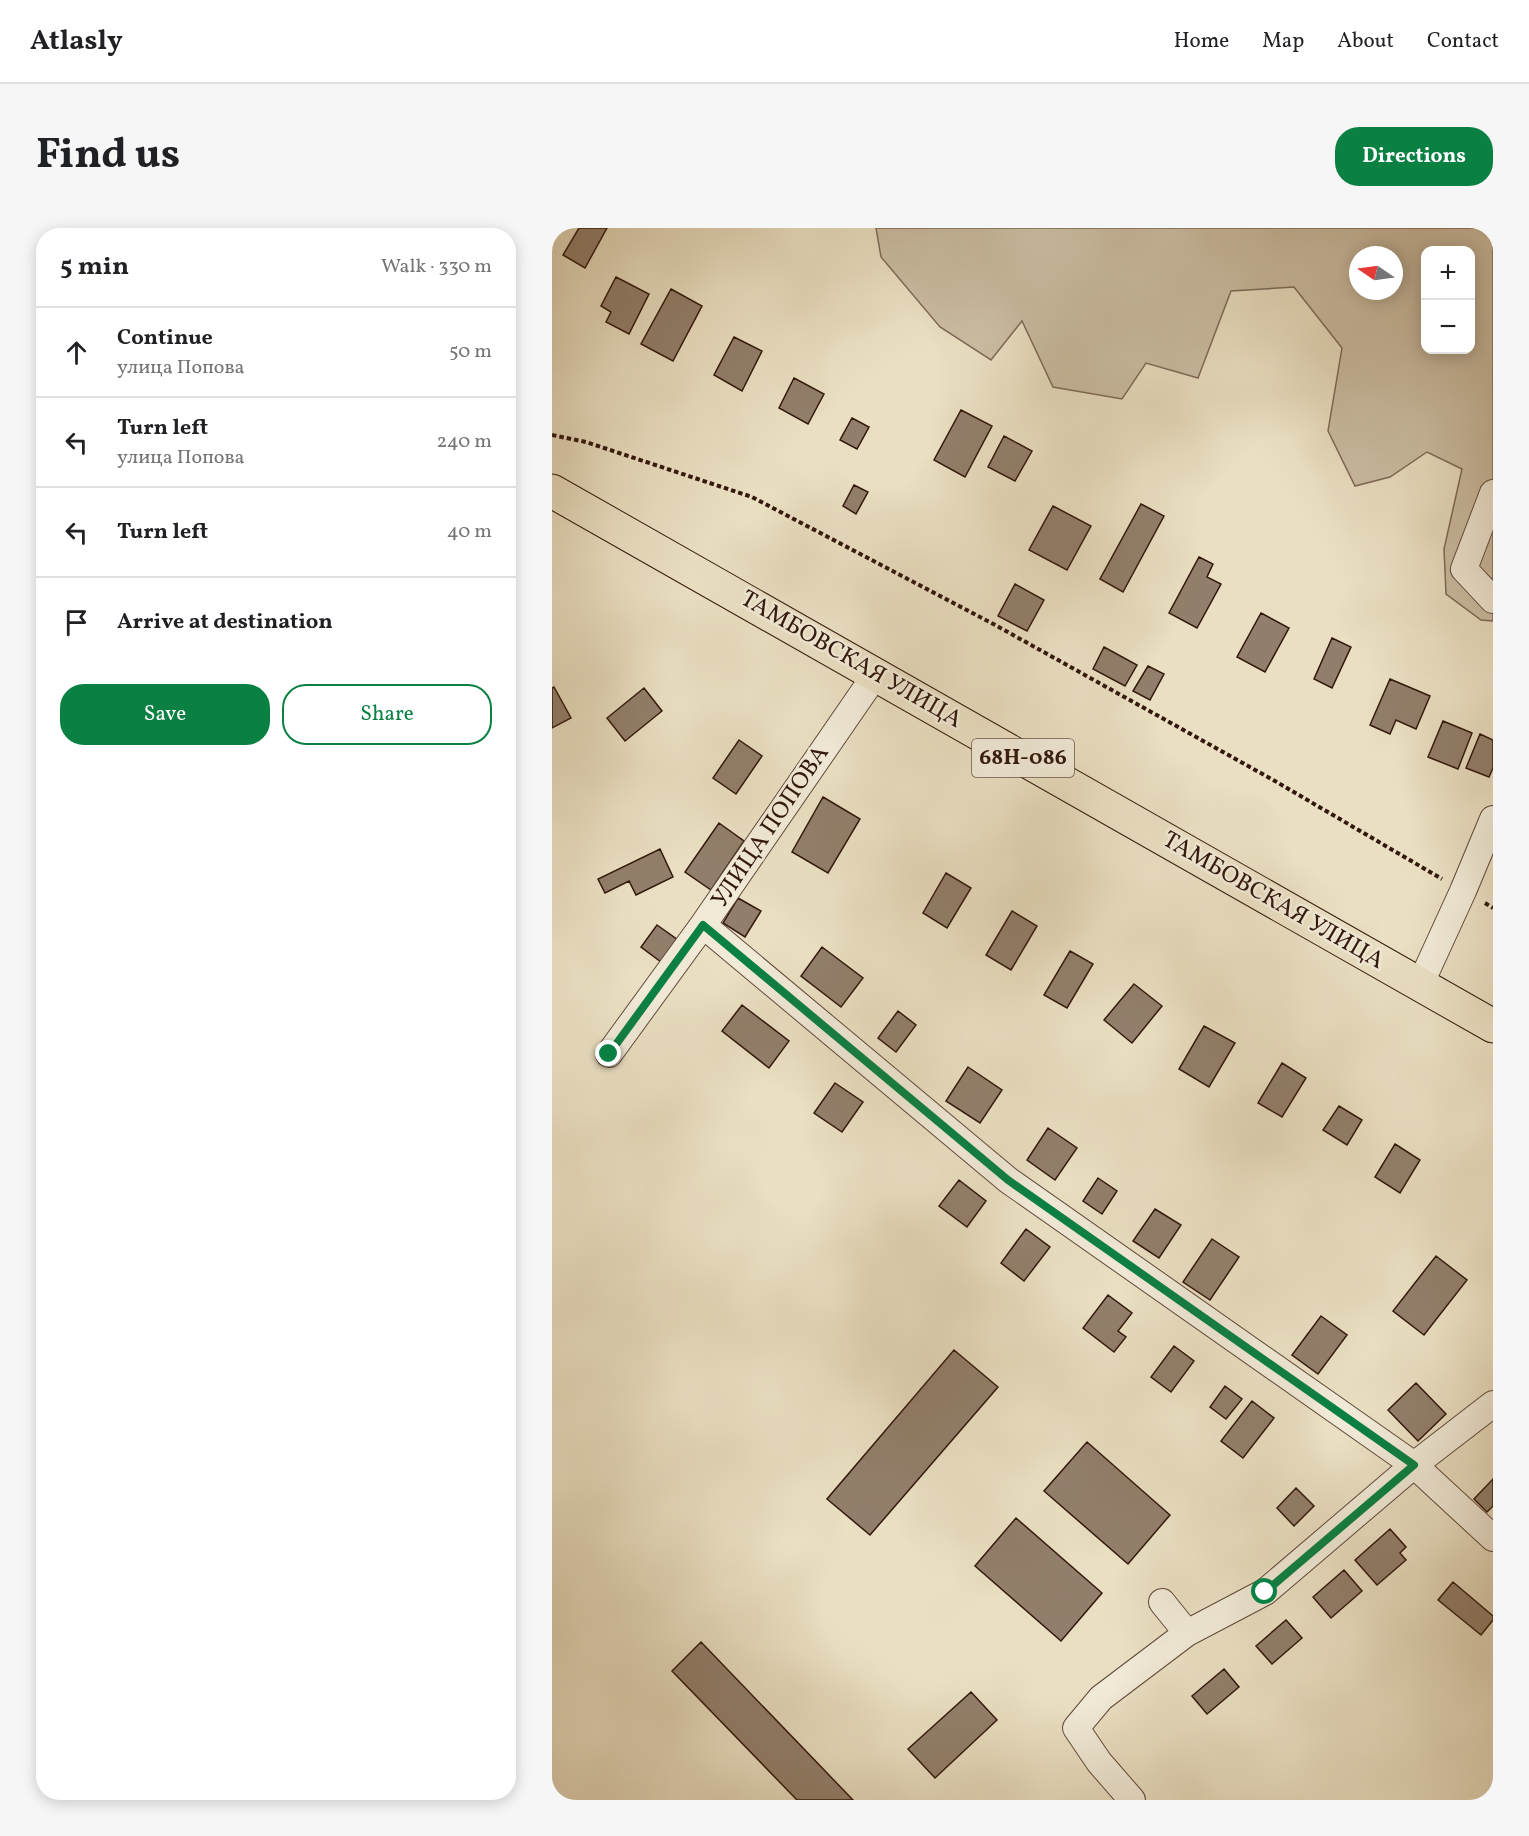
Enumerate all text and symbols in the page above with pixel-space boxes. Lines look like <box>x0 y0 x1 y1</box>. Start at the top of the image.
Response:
text: Atlasly <box>30 22 123 61</box>
text: Home <box>1174 27 1229 56</box>
text: Map <box>1262 27 1304 56</box>
text: About <box>1337 27 1394 56</box>
text: Contact <box>1427 27 1499 56</box>
text: Find us <box>36 127 180 186</box>
button: Directions <box>1335 127 1493 186</box>
north arrow <box>1349 246 1403 300</box>
map controls <box>1421 246 1475 354</box>
button: + <box>1421 246 1475 300</box>
text: 5 min <box>60 249 129 285</box>
text: Walk · 330 m <box>381 253 492 281</box>
button: − <box>1421 300 1475 354</box>
text: Continue <box>117 323 213 354</box>
icon: ahead <box>60 336 93 369</box>
text: 50 m <box>449 338 492 366</box>
text: улица Попова <box>117 354 245 382</box>
text: Turn left <box>117 413 208 444</box>
icon: left <box>60 426 93 459</box>
text: 240 m <box>437 428 492 456</box>
text: улица Попова <box>117 444 245 472</box>
icon: left <box>60 516 93 549</box>
text: Turn left <box>117 517 208 548</box>
text: 40 m <box>447 518 492 546</box>
street label: ТАМБОВСКАЯ УЛИЦА <box>734 583 968 738</box>
icon: arrive <box>60 606 93 639</box>
text: Arrive at destination <box>117 607 333 638</box>
button: Save <box>60 684 270 745</box>
button: Share <box>282 684 492 745</box>
street label: УЛИЦА ПОПОВА <box>704 739 838 915</box>
road number: 68Н-086 <box>972 739 1074 777</box>
street label: ТАМБОВСКАЯ УЛИЦА <box>1156 824 1390 979</box>
route end <box>595 1040 621 1066</box>
route start <box>1251 1578 1277 1604</box>

